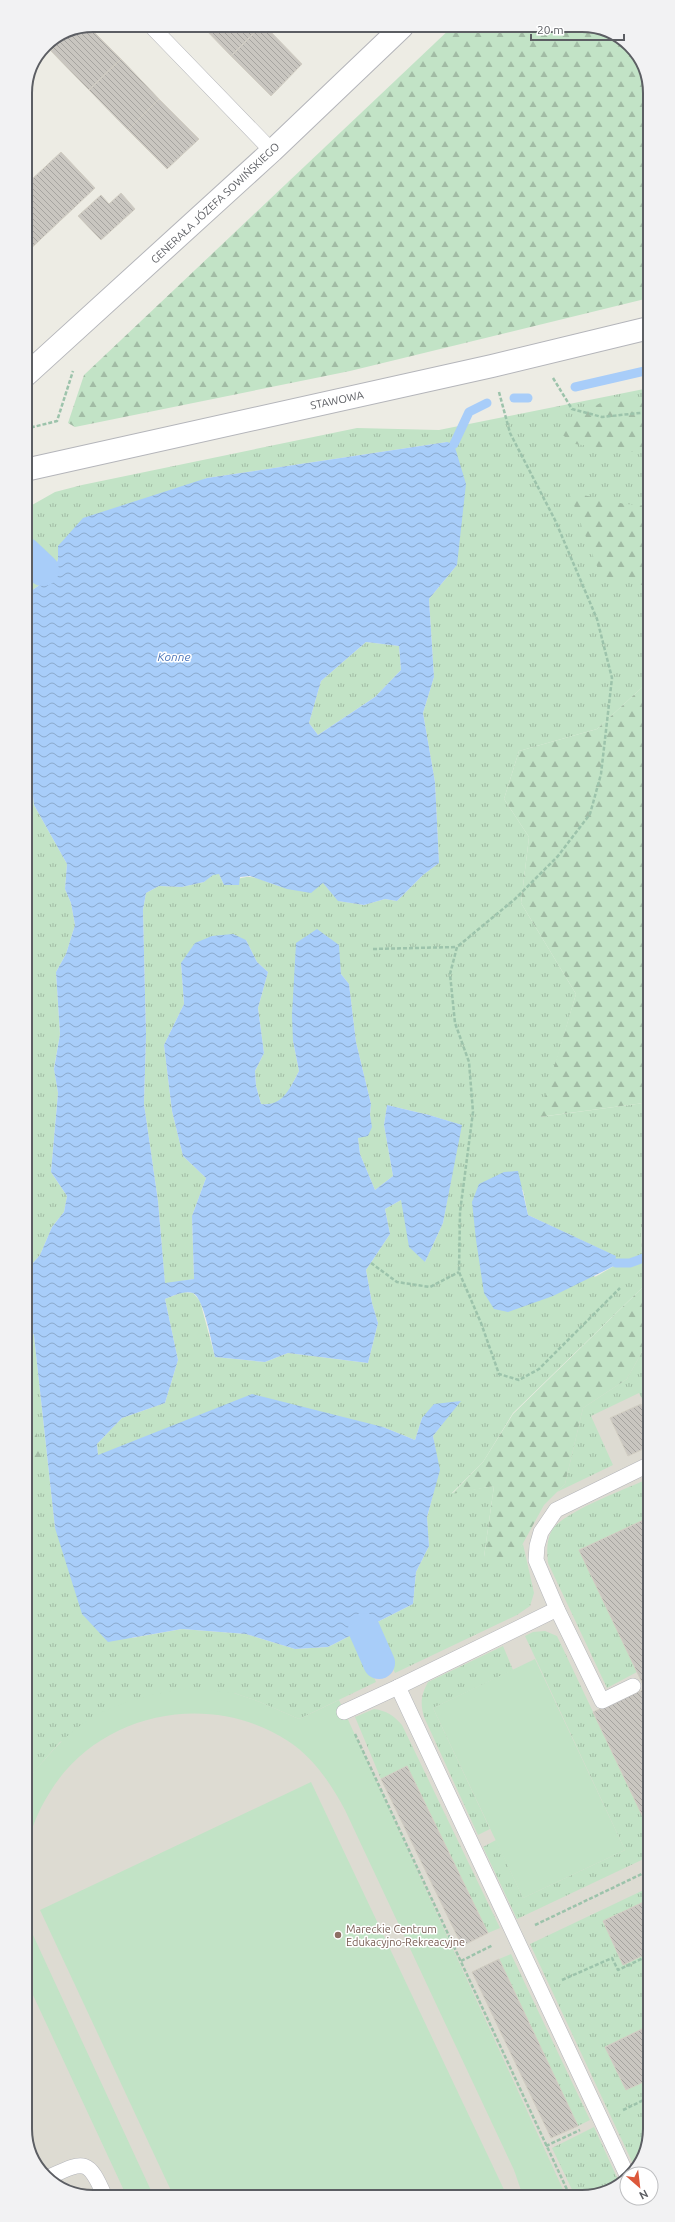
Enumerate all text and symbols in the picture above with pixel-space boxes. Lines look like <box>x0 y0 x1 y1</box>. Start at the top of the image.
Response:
scale bar <box>531 16 624 42</box>
text: 20 m <box>537 23 564 36</box>
street label: GENERAŁA JÓZEFA SOWIŃSKIEGO <box>148 140 282 266</box>
street label: STAWOWA <box>309 388 366 411</box>
water label: Konne <box>158 650 190 663</box>
place label: Mareckie Centrum Edukacyjno-Rekreacyjne <box>346 1923 465 1948</box>
marker: Mareckie Centrum Edukacyjno-Rekreacyjne <box>333 1930 343 1940</box>
north arrow <box>619 2166 659 2206</box>
text: N <box>637 2188 650 2202</box>

